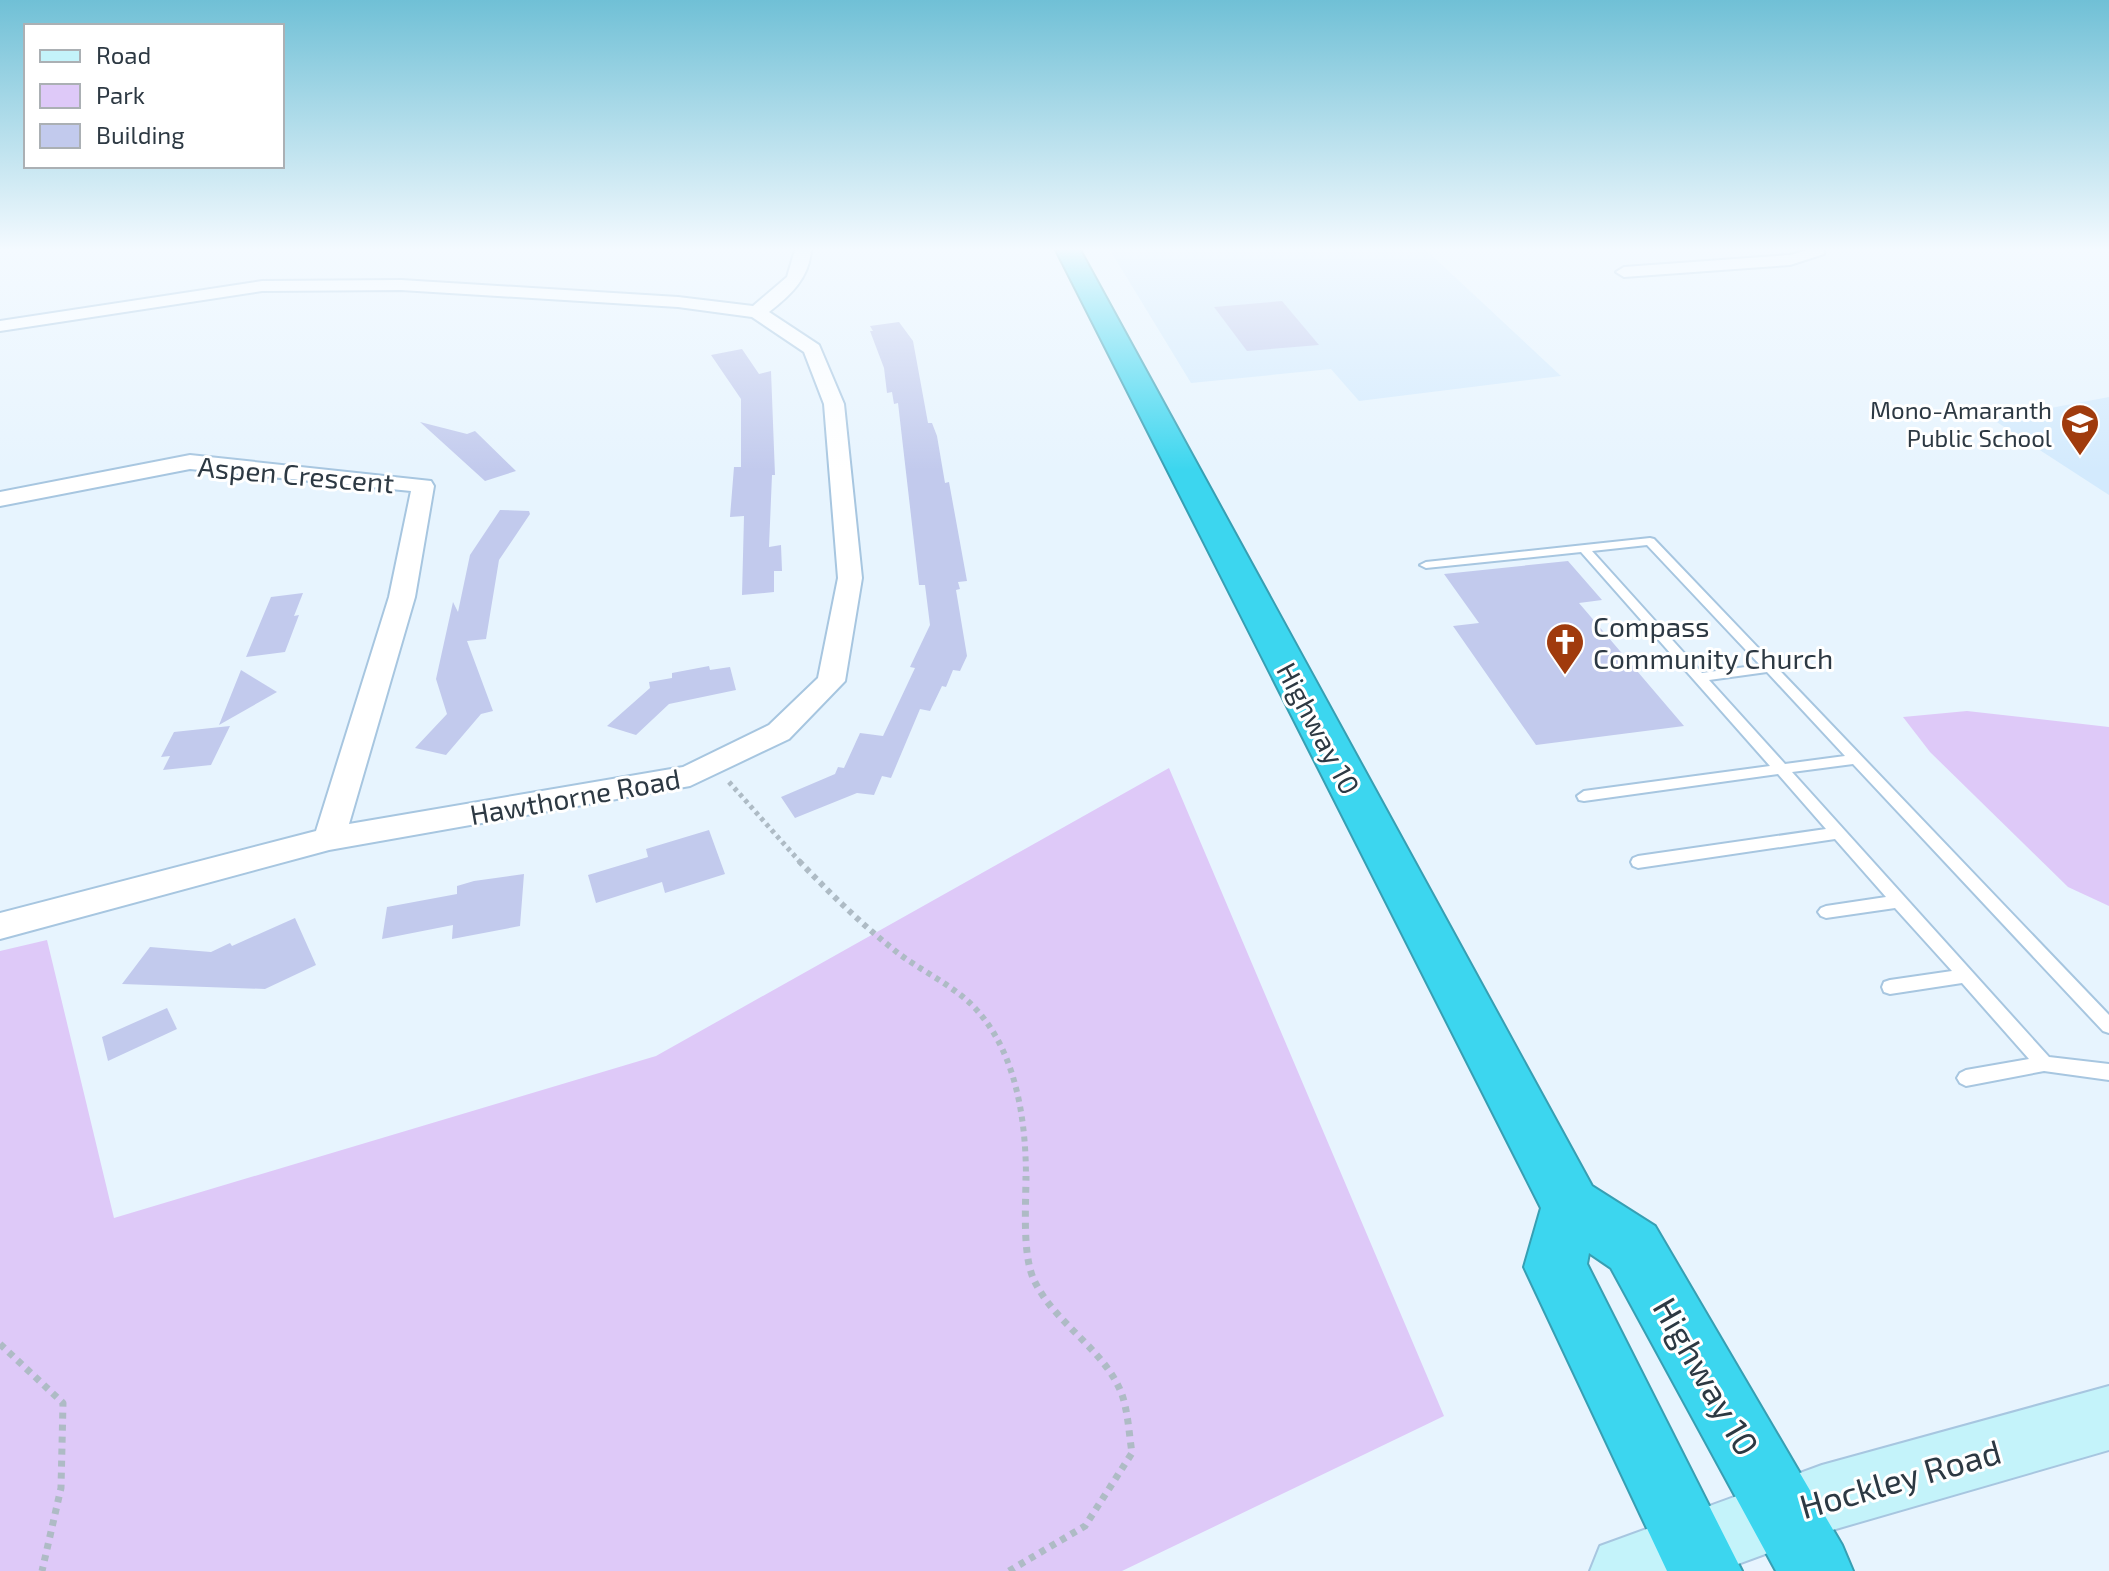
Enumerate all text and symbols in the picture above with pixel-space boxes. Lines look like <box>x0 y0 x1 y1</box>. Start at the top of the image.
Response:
legend <box>24 24 284 168</box>
text: Road <box>96 40 151 69</box>
text: Park <box>96 80 145 109</box>
text: Building <box>96 120 185 149</box>
place label: Mono-Amaranth Public School <box>1870 395 2052 452</box>
school or university icon: Mono-Amaranth Public School <box>2059 402 2101 457</box>
street label: Aspen Crescent <box>196 448 396 500</box>
place label: Compass Community Church <box>1593 609 1833 675</box>
church icon: Compass Community Church <box>1544 621 1586 676</box>
street label: Highway 10 <box>1270 656 1368 800</box>
street label: Hawthorne Road <box>467 761 683 831</box>
street label: Highway 10 <box>1645 1290 1769 1462</box>
street label: Hockley Road <box>1795 1430 2005 1526</box>

